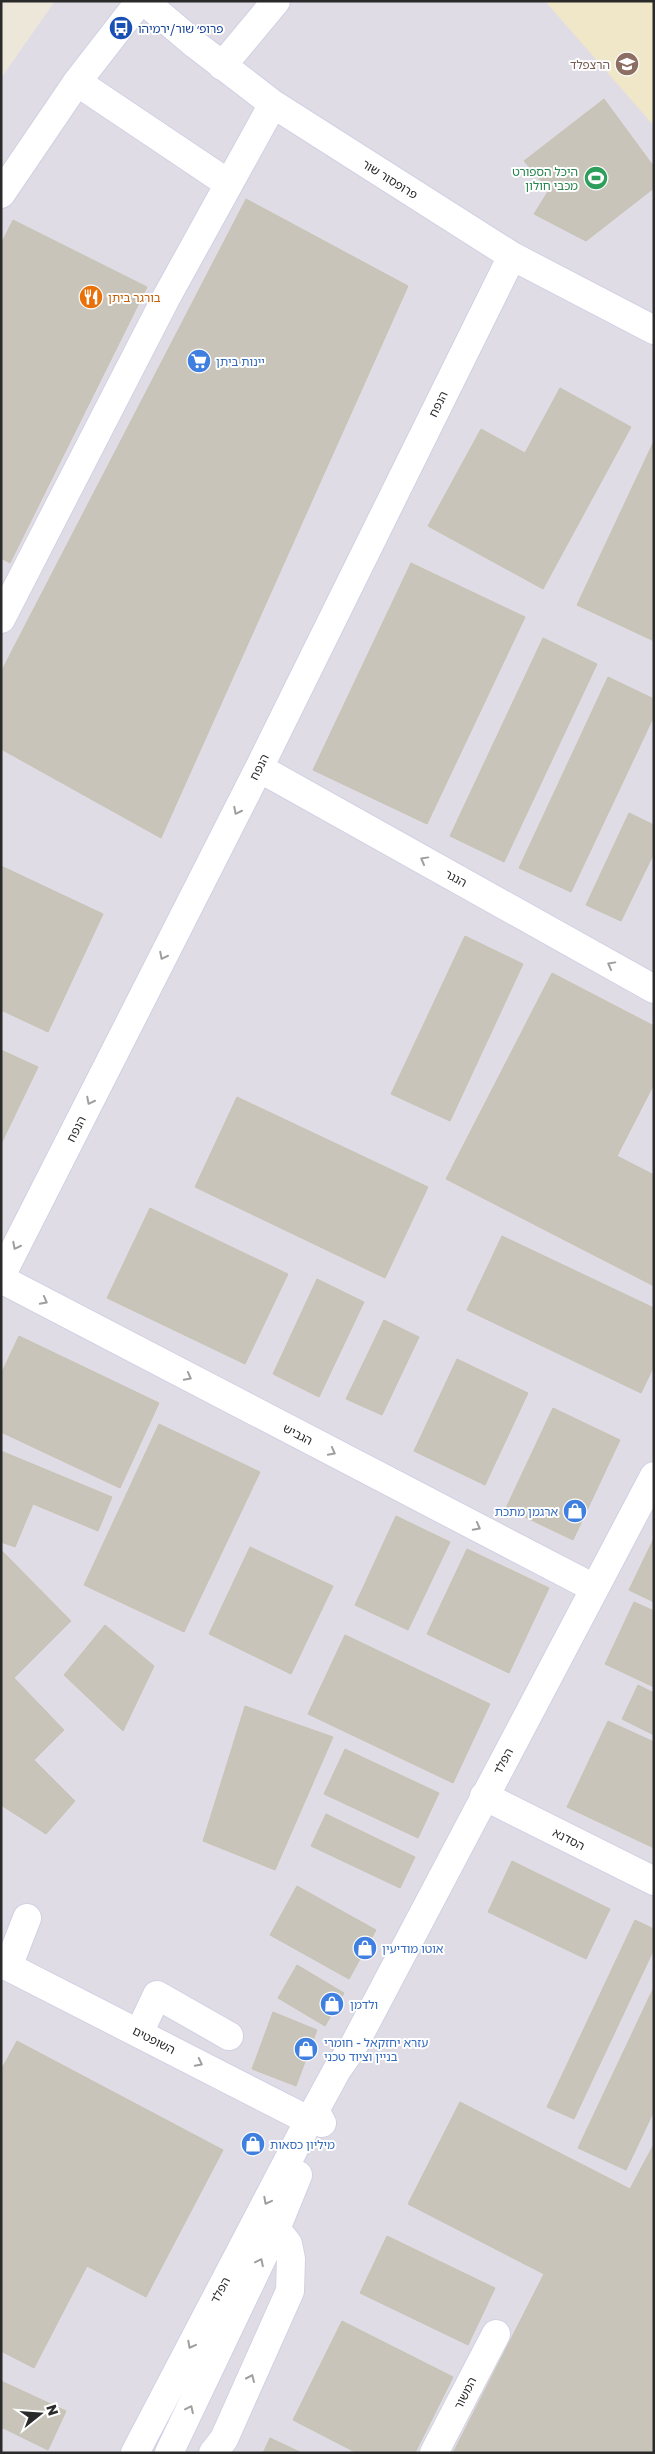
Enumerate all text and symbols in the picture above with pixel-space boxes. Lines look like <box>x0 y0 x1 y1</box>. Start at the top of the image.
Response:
bus stop icon: פרופ׳ שור/ירמיהו <box>108 15 134 41</box>
place label: פרופ׳ שור/ירמיהו <box>138 21 223 36</box>
school or university icon: הרצפלד <box>614 51 640 77</box>
place label: הרצפלד <box>570 57 610 72</box>
street label: פרופסור שור <box>359 156 421 202</box>
place label: היכל הספורט מכבי חולון <box>512 164 578 193</box>
sports icon: היכל הספורט מכבי חולון <box>583 165 609 191</box>
restaurant icon: בורגר ביתן <box>78 284 104 310</box>
place label: בורגר ביתן <box>108 290 161 305</box>
supermarket icon: יינות ביתן <box>186 348 212 374</box>
place label: יינות ביתן <box>216 354 265 369</box>
street label: הנפח <box>425 388 451 420</box>
street label: הנפח <box>246 751 272 783</box>
one-way arrow <box>233 806 243 815</box>
one-way arrow <box>420 856 429 866</box>
street label: הנגר <box>442 866 470 890</box>
one-way arrow <box>159 951 169 960</box>
one-way arrow <box>608 961 617 971</box>
one-way arrow <box>86 1096 96 1105</box>
street label: הנפח <box>63 1113 89 1145</box>
one-way arrow <box>13 1241 23 1250</box>
one-way arrow <box>39 1295 48 1305</box>
one-way arrow <box>183 1370 192 1380</box>
street label: הגביש <box>281 1420 315 1448</box>
one-way arrow <box>327 1446 336 1456</box>
shop icon: ארגמן מתכת <box>562 1498 588 1524</box>
place label: ארגמן מתכת <box>495 1504 558 1519</box>
one-way arrow <box>471 1521 480 1531</box>
street label: הפלד <box>490 1745 516 1777</box>
street label: הסדנא <box>550 1825 588 1853</box>
shop icon: אוטו מודיעין <box>352 1935 378 1961</box>
place label: אוטו מודיעין <box>382 1941 444 1956</box>
shop icon: ולדמן <box>319 1991 345 2017</box>
place label: ולדמן <box>350 1997 378 2012</box>
street label: השופטים <box>130 2023 178 2057</box>
place label: עזרא יחזקאל - חומרי בניין וציוד טכני <box>324 2035 428 2064</box>
shop icon: עזרא יחזקאל - חומרי בניין וציוד טכני <box>293 2036 319 2062</box>
one-way arrow <box>193 2057 202 2067</box>
shop icon: מיליון כסאות <box>240 2131 266 2157</box>
place label: מיליון כסאות <box>270 2137 335 2152</box>
one-way arrow <box>263 2195 273 2204</box>
one-way arrow <box>254 2258 264 2267</box>
street label: הפלד <box>207 2274 233 2306</box>
one-way arrow <box>187 2339 197 2348</box>
one-way arrow <box>244 2374 255 2383</box>
street label: המשור <box>451 2374 479 2412</box>
north arrow <box>15 2389 65 2439</box>
text: N <box>43 2402 63 2418</box>
one-way arrow <box>184 2405 194 2414</box>

